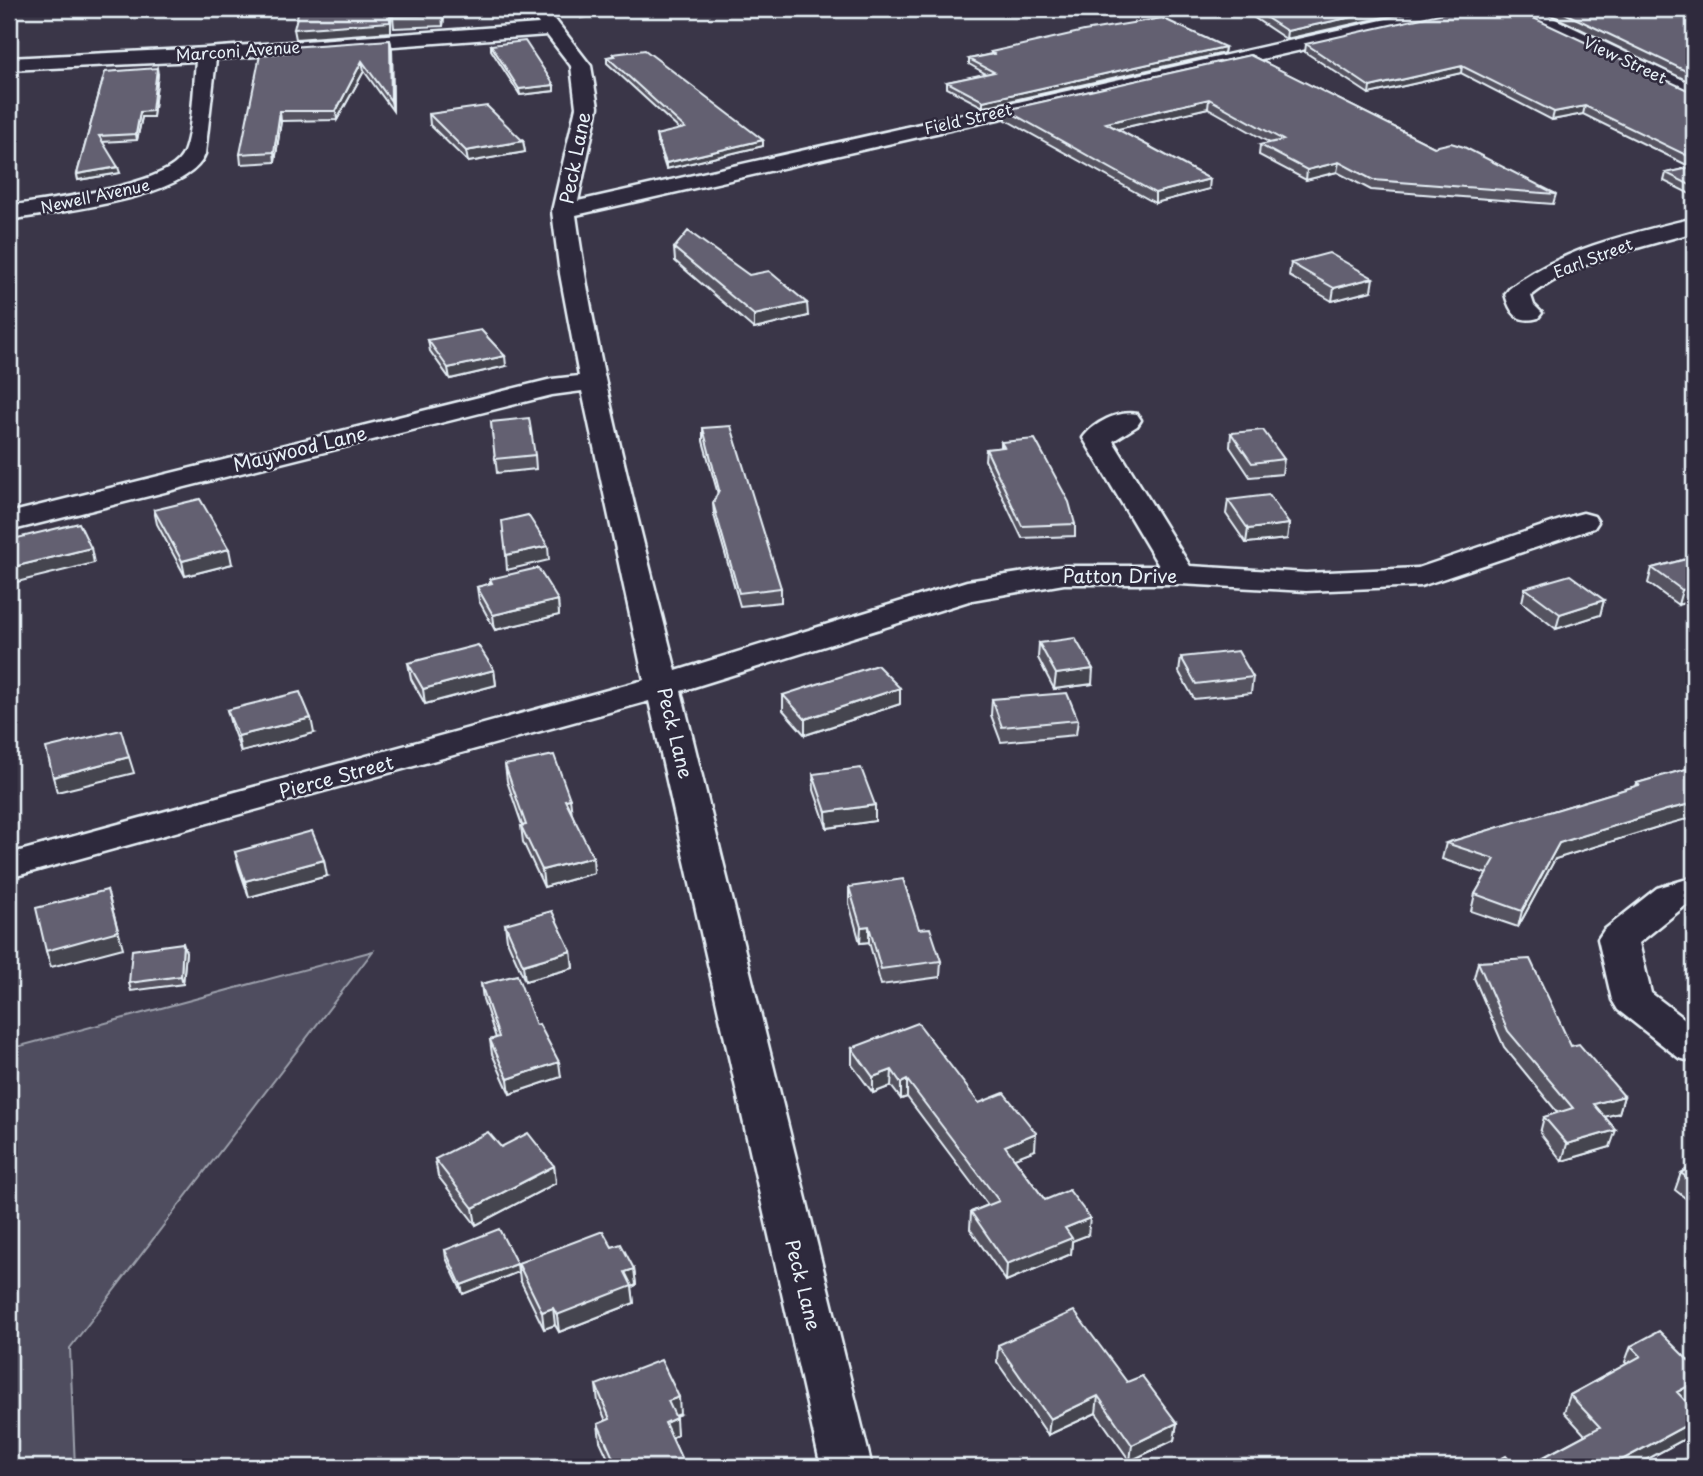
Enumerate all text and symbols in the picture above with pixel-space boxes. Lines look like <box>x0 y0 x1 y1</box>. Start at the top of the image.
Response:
street label: View Street <box>1580 29 1671 89</box>
street label: Marconi Avenue <box>175 34 301 66</box>
street label: Field Street <box>922 96 1014 140</box>
street label: Peck Lane <box>551 109 597 206</box>
street label: Newell Avenue <box>38 172 152 218</box>
street label: Earl Street <box>1550 231 1636 283</box>
street label: Maywood Lane <box>230 418 370 478</box>
street label: Patton Drive <box>1063 561 1177 589</box>
street label: Peck Lane <box>651 684 701 781</box>
street label: Pierce Street <box>275 747 396 805</box>
street label: Peck Lane <box>779 1236 829 1333</box>

